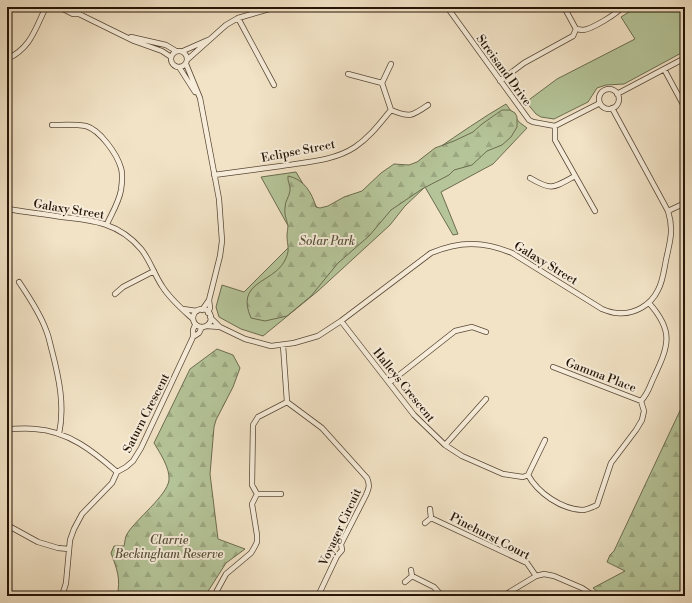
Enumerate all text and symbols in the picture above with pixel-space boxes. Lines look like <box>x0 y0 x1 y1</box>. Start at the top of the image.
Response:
street label: Streisand Drive <box>473 32 535 109</box>
street label: Eclipse Street <box>260 137 337 166</box>
street label: Galaxy Street <box>32 196 106 223</box>
park label: Solar Park <box>299 234 355 249</box>
street label: Galaxy Street <box>511 239 581 289</box>
street label: Halleys Crescent <box>369 345 438 426</box>
street label: Gamma Place <box>563 355 638 396</box>
street label: Saturn Crescent <box>120 370 173 455</box>
street label: Voyager Circuit <box>316 485 365 569</box>
street label: Pinehurst Court <box>447 510 533 563</box>
park label: Clarrie Beckingham Reserve <box>114 533 224 562</box>

